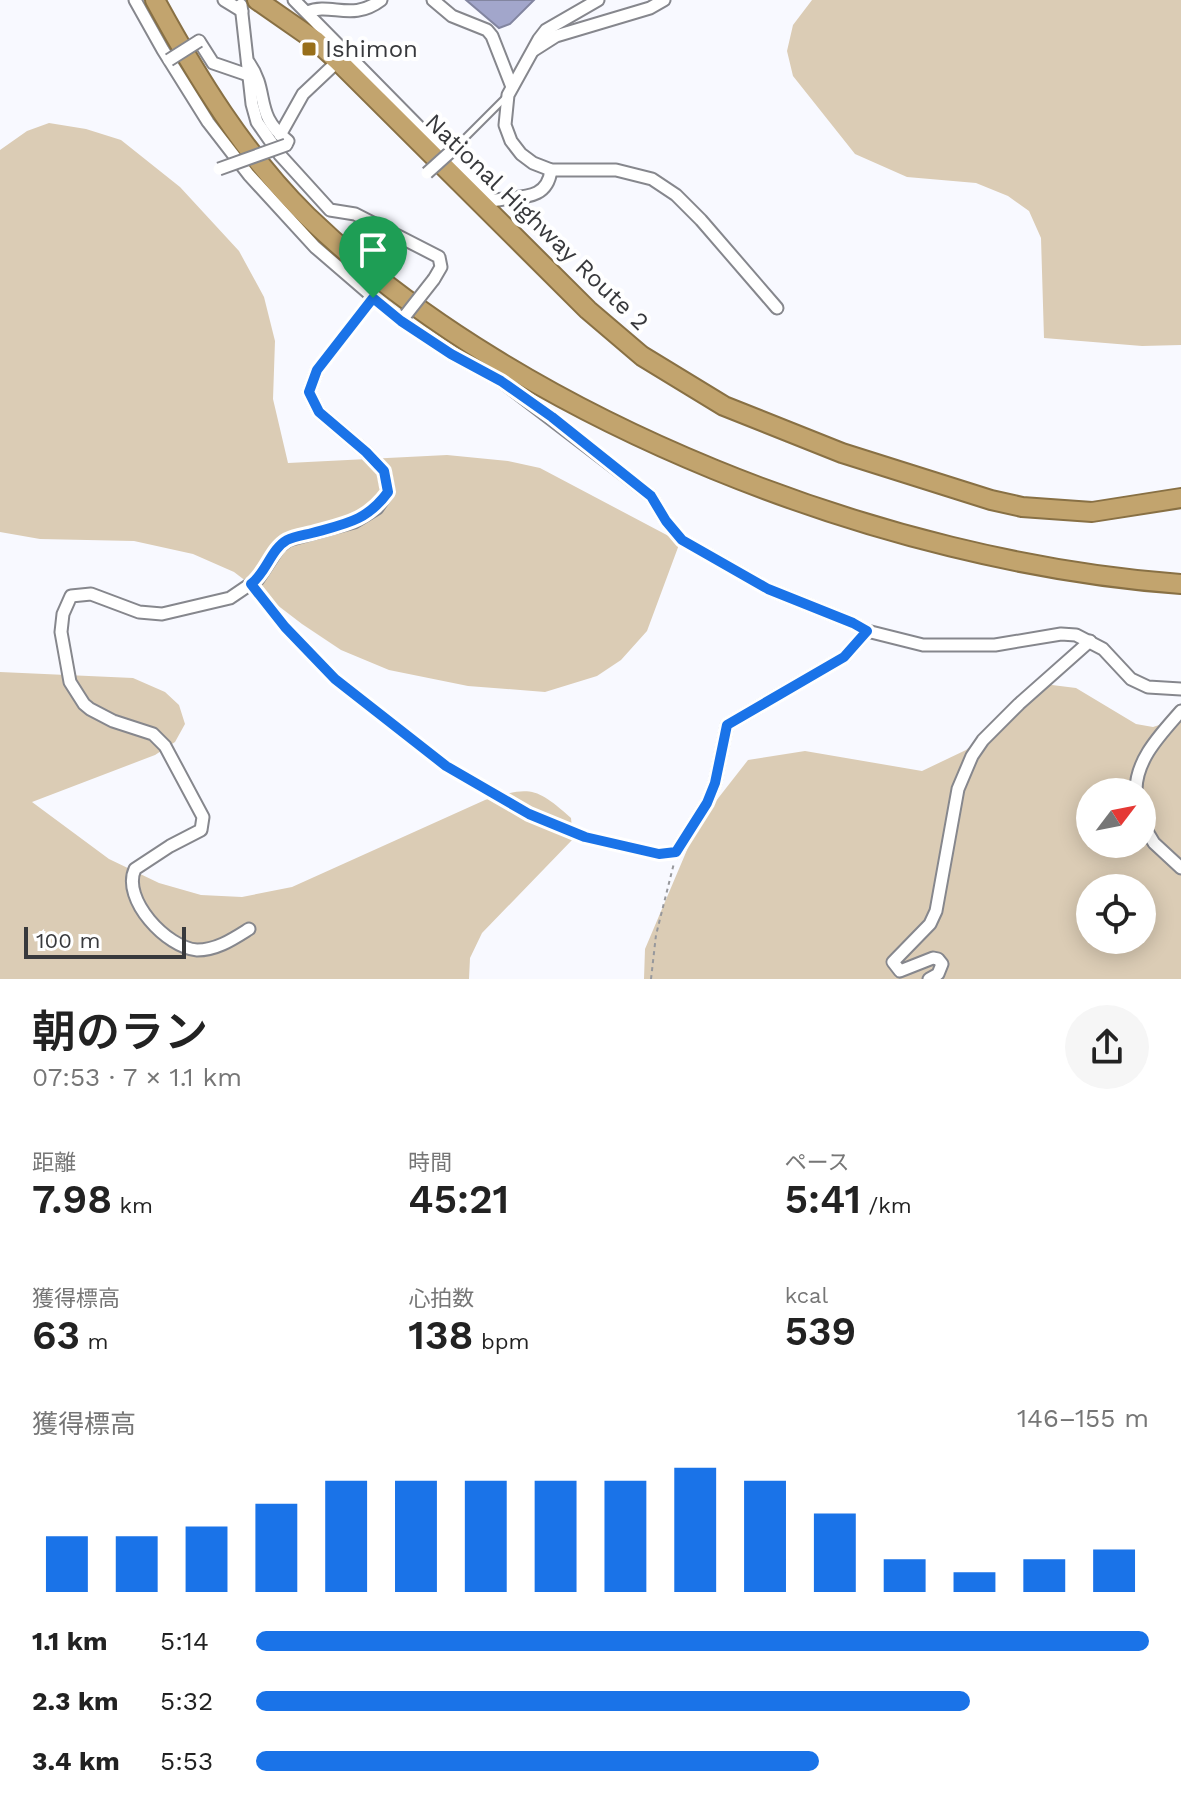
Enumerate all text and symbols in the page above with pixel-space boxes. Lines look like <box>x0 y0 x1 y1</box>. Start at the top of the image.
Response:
place label: Ishimon <box>325 35 418 63</box>
marker: Ishimon <box>300 40 318 58</box>
street label: National Highway Route 2 <box>420 108 654 336</box>
pin <box>339 216 407 298</box>
icon: arrive <box>351 228 395 272</box>
north arrow <box>1076 778 1156 858</box>
map controls <box>1076 778 1156 954</box>
button: locate <box>1076 874 1156 954</box>
scale bar <box>24 923 186 959</box>
text: 100 m <box>36 928 100 953</box>
button: share <box>1065 1005 1149 1089</box>
text: 朝のラン <box>32 1006 208 1058</box>
text: 07:53 · 7 × 1.1 km <box>32 1062 242 1092</box>
text: 距離 <box>32 1150 76 1175</box>
text: 時間 <box>408 1150 452 1175</box>
text: ペース <box>785 1150 850 1175</box>
text: 7.98 <box>32 1176 112 1223</box>
text: 45:21 <box>408 1176 509 1223</box>
text: 5:41 <box>785 1176 861 1223</box>
text: km <box>112 1193 153 1218</box>
text: /km <box>861 1193 912 1218</box>
text: kcal <box>785 1283 828 1308</box>
text: 獲得標高 <box>32 1286 120 1311</box>
text: 心拍数 <box>408 1286 474 1311</box>
text: 539 <box>785 1308 856 1355</box>
text: 63 <box>32 1312 80 1359</box>
text: 138 <box>408 1312 473 1359</box>
text: m <box>80 1329 109 1354</box>
text: bpm <box>473 1329 530 1354</box>
text: 146–155 m <box>1017 1403 1149 1433</box>
text: 獲得標高 <box>32 1409 136 1439</box>
text: 1.1 km <box>32 1626 107 1656</box>
text: 5:14 <box>160 1626 209 1656</box>
text: 2.3 km <box>32 1686 119 1716</box>
text: 5:32 <box>160 1686 213 1716</box>
text: 3.4 km <box>32 1746 120 1776</box>
text: 5:53 <box>160 1746 213 1776</box>

